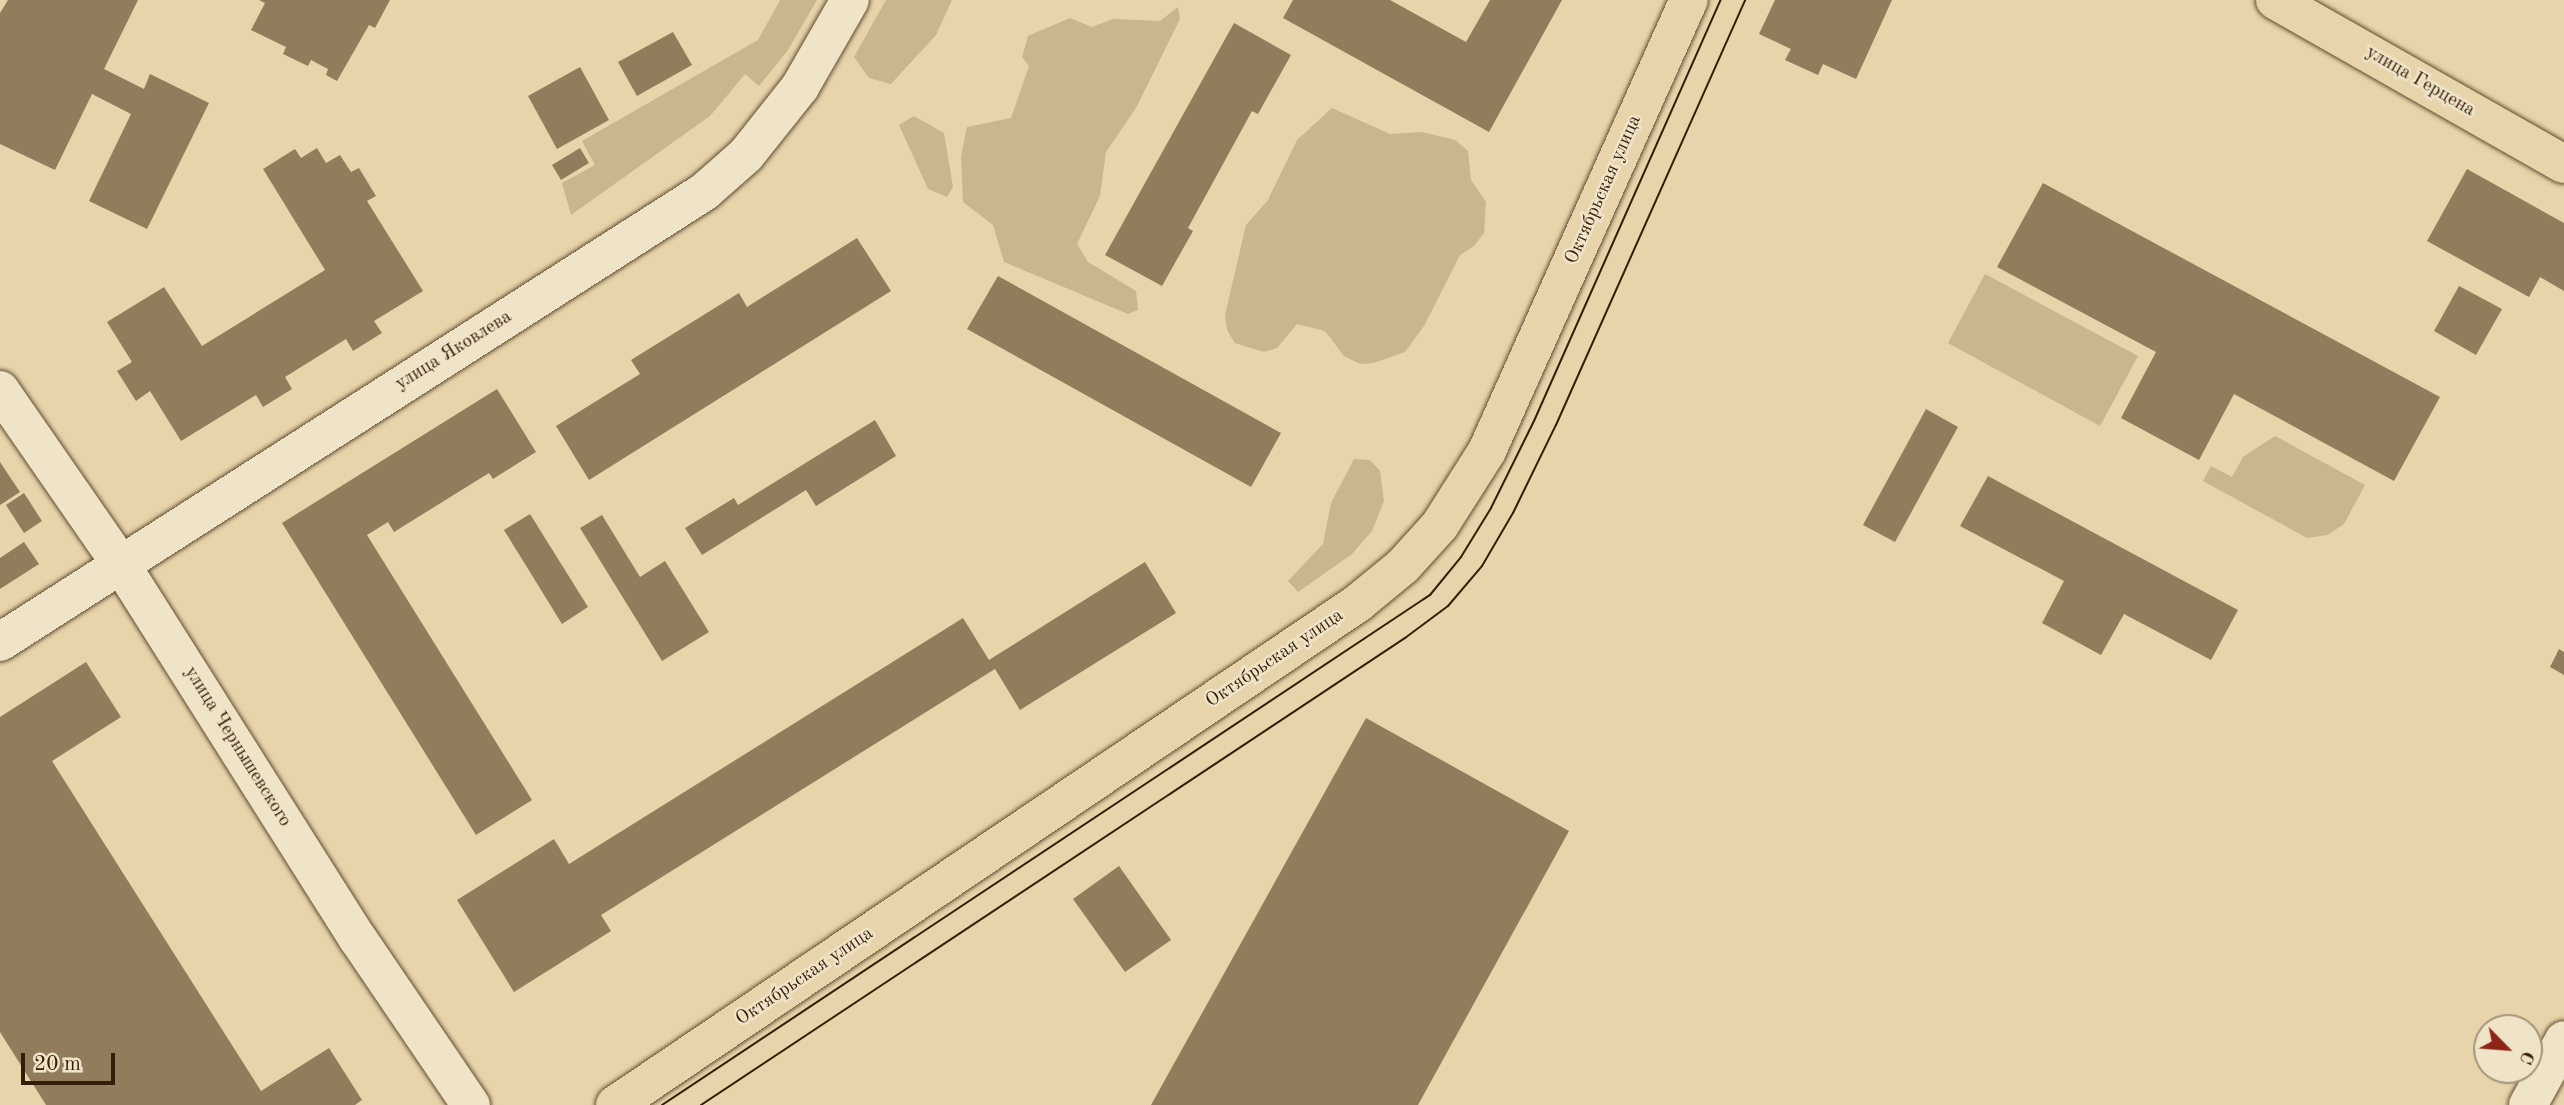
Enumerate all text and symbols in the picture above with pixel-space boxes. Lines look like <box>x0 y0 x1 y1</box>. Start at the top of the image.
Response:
street label: улица Герцена <box>2361 42 2479 122</box>
street label: Октябрьская улица <box>1561 112 1647 268</box>
street label: улица Яковлева <box>392 306 516 396</box>
street label: Октябрьская улица <box>1202 605 1348 713</box>
street label: улица Чернышевского <box>178 663 296 831</box>
street label: Октябрьская улица <box>732 923 878 1031</box>
north arrow <box>2473 1014 2543 1084</box>
scale bar <box>24 1038 119 1082</box>
text: С <box>2514 1048 2537 1067</box>
text: 20 m <box>34 1054 81 1075</box>

